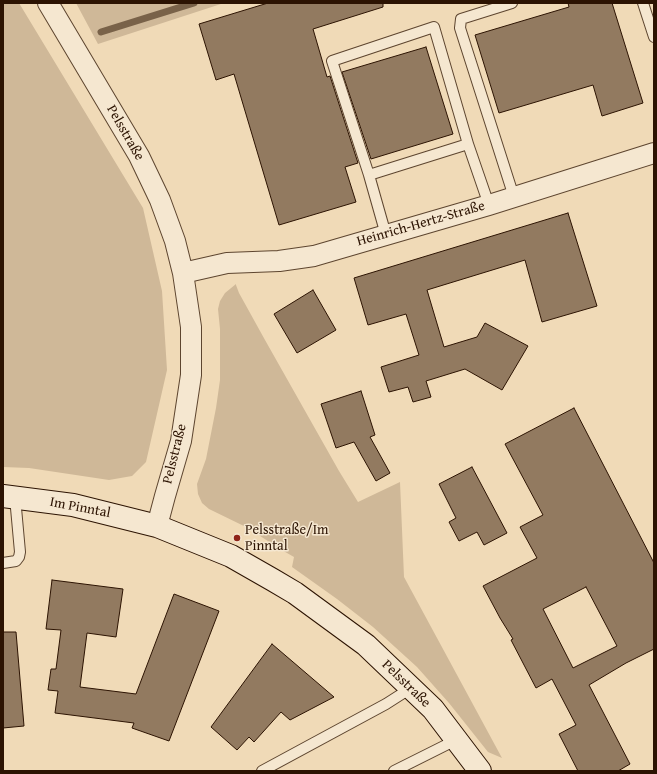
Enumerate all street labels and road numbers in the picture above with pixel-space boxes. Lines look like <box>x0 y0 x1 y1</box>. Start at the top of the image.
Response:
street label: Pelsstraße <box>102 102 148 164</box>
street label: Heinrich-Hertz-Straße <box>355 198 487 250</box>
street label: Pelsstraße <box>159 422 191 486</box>
street label: Im Pinntal <box>48 494 112 522</box>
street label: Pelsstraße <box>378 657 434 711</box>

